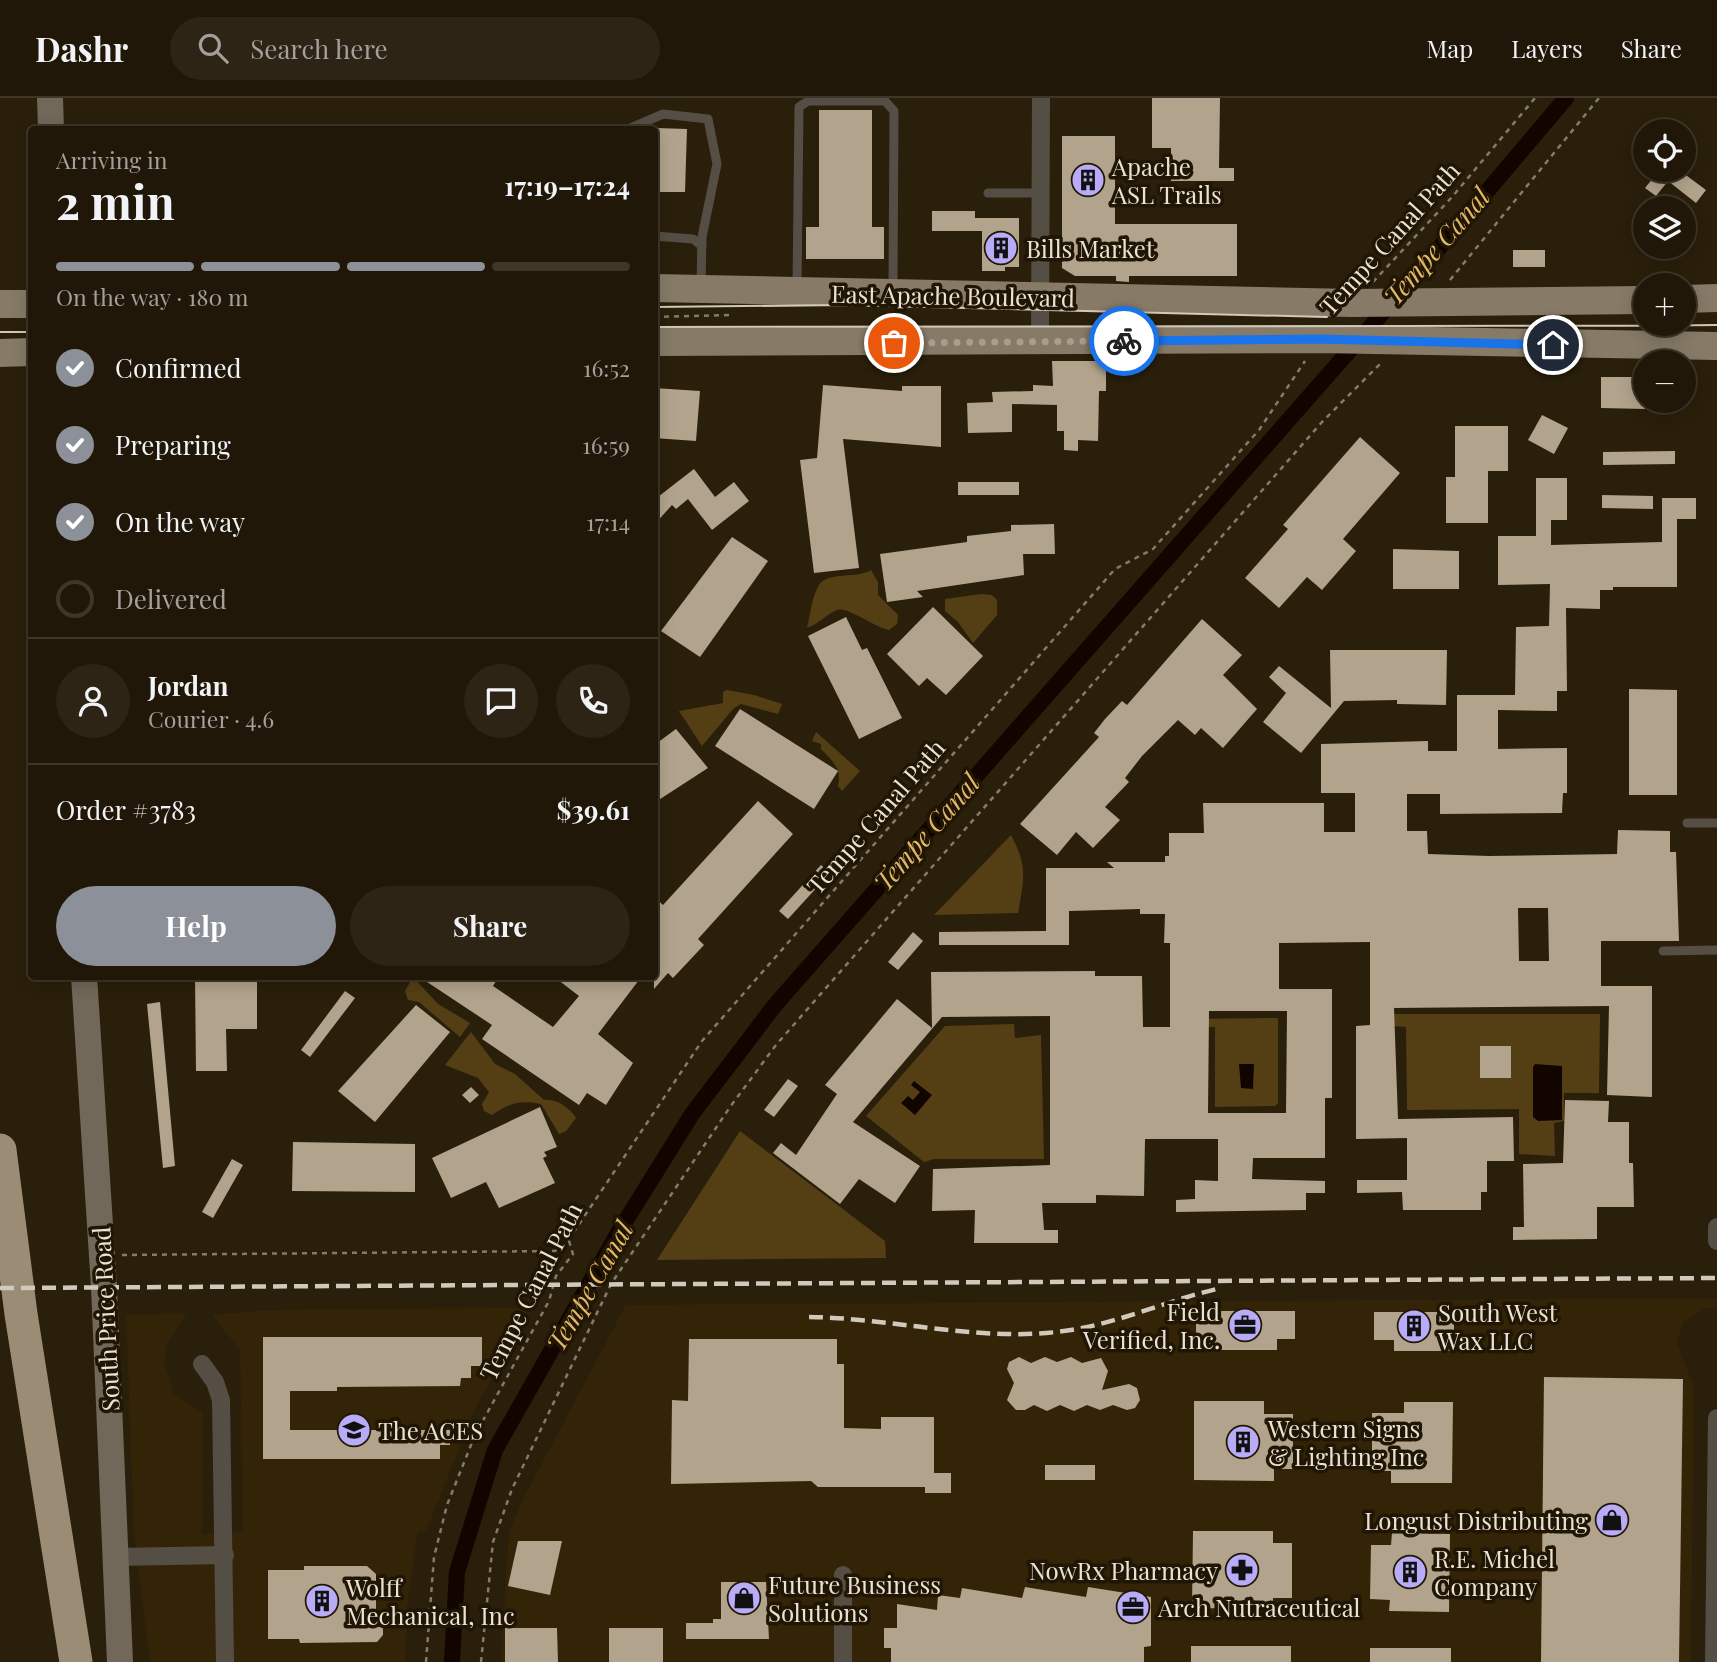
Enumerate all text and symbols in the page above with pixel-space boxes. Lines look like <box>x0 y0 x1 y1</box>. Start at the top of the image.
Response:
search box <box>170 17 660 80</box>
text: Dashr <box>35 26 128 70</box>
icon: search <box>194 29 232 67</box>
text: Search here <box>250 31 388 66</box>
text: Map <box>1427 32 1473 64</box>
text: Layers <box>1511 32 1583 64</box>
text: Share <box>1621 32 1682 64</box>
map controls <box>1633 119 1696 413</box>
button: locate <box>1633 119 1696 182</box>
text: Arriving in <box>56 144 168 175</box>
place label: Apache ASL Trails <box>1111 150 1222 210</box>
street label: Tempe Canal Path <box>1313 156 1465 320</box>
building icon: Apache ASL Trails <box>1069 161 1107 199</box>
text: 17:19–17:24 <box>504 168 630 203</box>
text: 2 min <box>56 170 175 232</box>
water label: Tempe Canal <box>1377 181 1495 311</box>
button: layers <box>1633 196 1696 259</box>
building icon: Bills Market <box>982 229 1020 267</box>
place label: Bills Market <box>1026 232 1155 264</box>
button: + <box>1633 273 1696 336</box>
street label: East Apache Boulevard <box>831 277 1075 313</box>
text: On the way · 180 m <box>56 281 248 312</box>
courier <box>1089 306 1159 376</box>
pin <box>864 313 924 373</box>
pin <box>1523 315 1583 375</box>
icon: bike <box>1105 322 1143 360</box>
icon: bag <box>875 324 913 362</box>
icon: home <box>1534 326 1572 364</box>
icon: check <box>56 349 94 387</box>
text: Confirmed <box>115 350 242 385</box>
button: − <box>1633 350 1696 413</box>
text: 16:52 <box>583 352 630 383</box>
icon: check <box>56 426 94 464</box>
text: Preparing <box>115 427 231 462</box>
text: 16:59 <box>582 429 630 460</box>
icon: check <box>56 503 94 541</box>
text: On the way <box>115 504 245 539</box>
text: 17:14 <box>586 506 630 537</box>
text: Delivered <box>115 581 227 616</box>
button: person <box>56 664 130 738</box>
button: chat <box>464 664 538 738</box>
button: phone <box>556 664 630 738</box>
text: Jordan <box>148 668 228 703</box>
text: Courier · 4.6 <box>148 703 274 734</box>
street label: Tempe Canal Path <box>800 733 950 899</box>
water label: Tempe Canal <box>867 767 985 897</box>
text: Order #3783 <box>56 792 196 827</box>
text: $39.61 <box>557 792 630 827</box>
button: Help <box>56 886 336 966</box>
button: Share <box>350 886 630 966</box>
street label: Tempe Canal Path <box>471 1197 589 1385</box>
water label: Tempe Canal <box>538 1213 641 1358</box>
street label: South Price Road <box>84 1226 126 1412</box>
place label: Field Verified, Inc. <box>1082 1295 1220 1355</box>
place label: South West Wax LLC <box>1437 1296 1558 1356</box>
office icon: Field Verified, Inc. <box>1226 1306 1264 1344</box>
building icon: South West Wax LLC <box>1395 1307 1433 1345</box>
school or university icon: The ACES <box>335 1411 373 1449</box>
place label: Western Signs & Lighting Inc <box>1267 1412 1424 1472</box>
place label: The ACES <box>378 1414 483 1446</box>
building icon: Western Signs & Lighting Inc <box>1224 1423 1262 1461</box>
shop icon: Longust Distributing <box>1593 1501 1631 1539</box>
place label: Longust Distributing <box>1364 1504 1588 1536</box>
place label: R.E. Michel Company <box>1434 1542 1555 1602</box>
pharmacy icon: NowRx Pharmacy <box>1223 1551 1261 1589</box>
building icon: R.E. Michel Company <box>1391 1553 1429 1591</box>
place label: NowRx Pharmacy <box>1029 1554 1218 1586</box>
place label: Future Business Solutions <box>768 1568 941 1628</box>
place label: Wolff Mechanical, Inc <box>345 1571 515 1631</box>
shop icon: Future Business Solutions <box>725 1579 763 1617</box>
building icon: Wolff Mechanical, Inc <box>303 1582 341 1620</box>
office icon: Arch Nutraceutical <box>1114 1588 1152 1626</box>
place label: Arch Nutraceutical <box>1157 1591 1361 1623</box>

